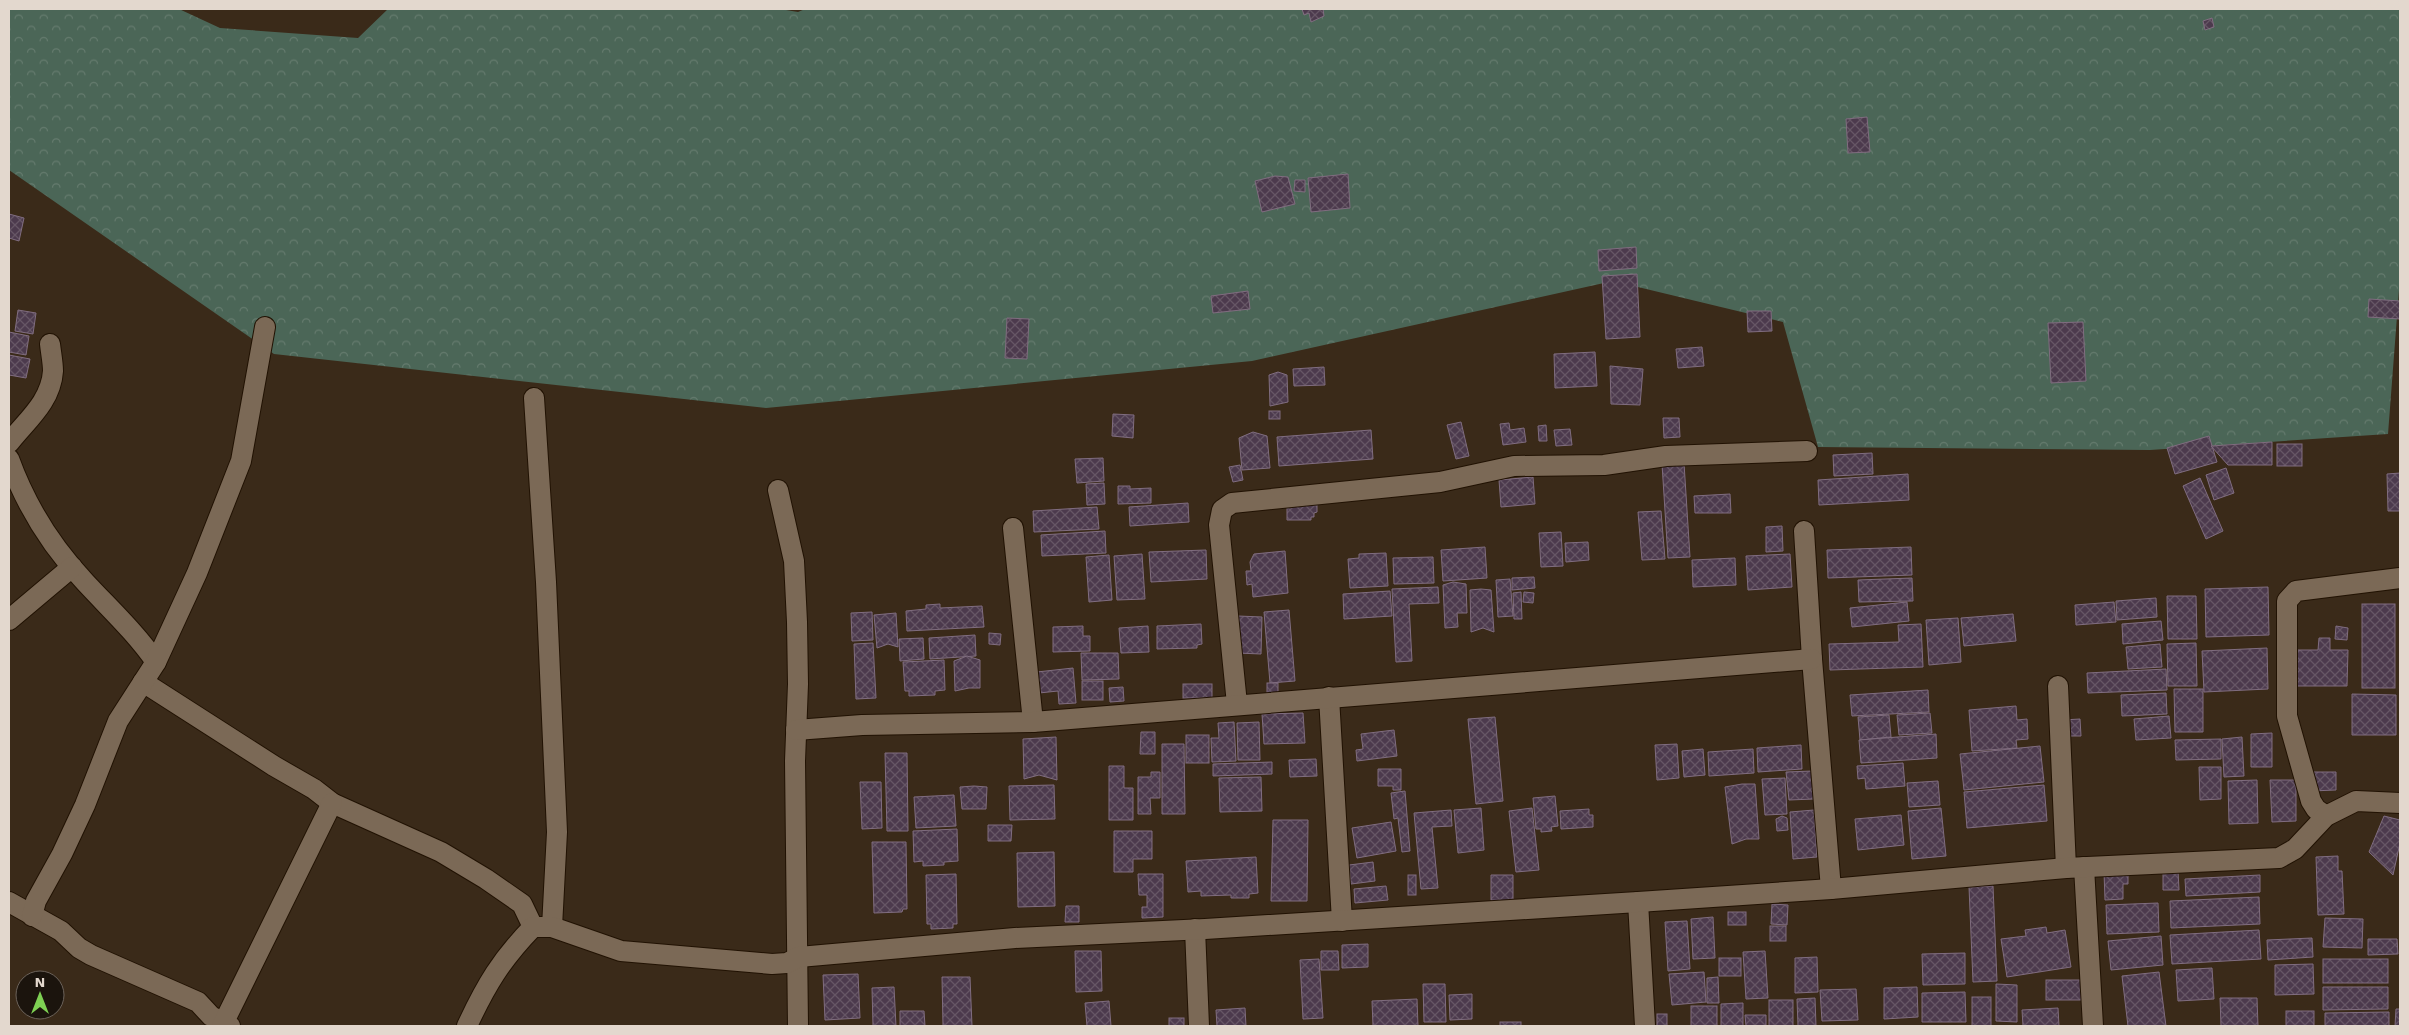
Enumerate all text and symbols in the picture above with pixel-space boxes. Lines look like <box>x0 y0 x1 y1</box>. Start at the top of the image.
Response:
north arrow <box>15 970 65 1020</box>
text: N <box>35 974 45 990</box>

